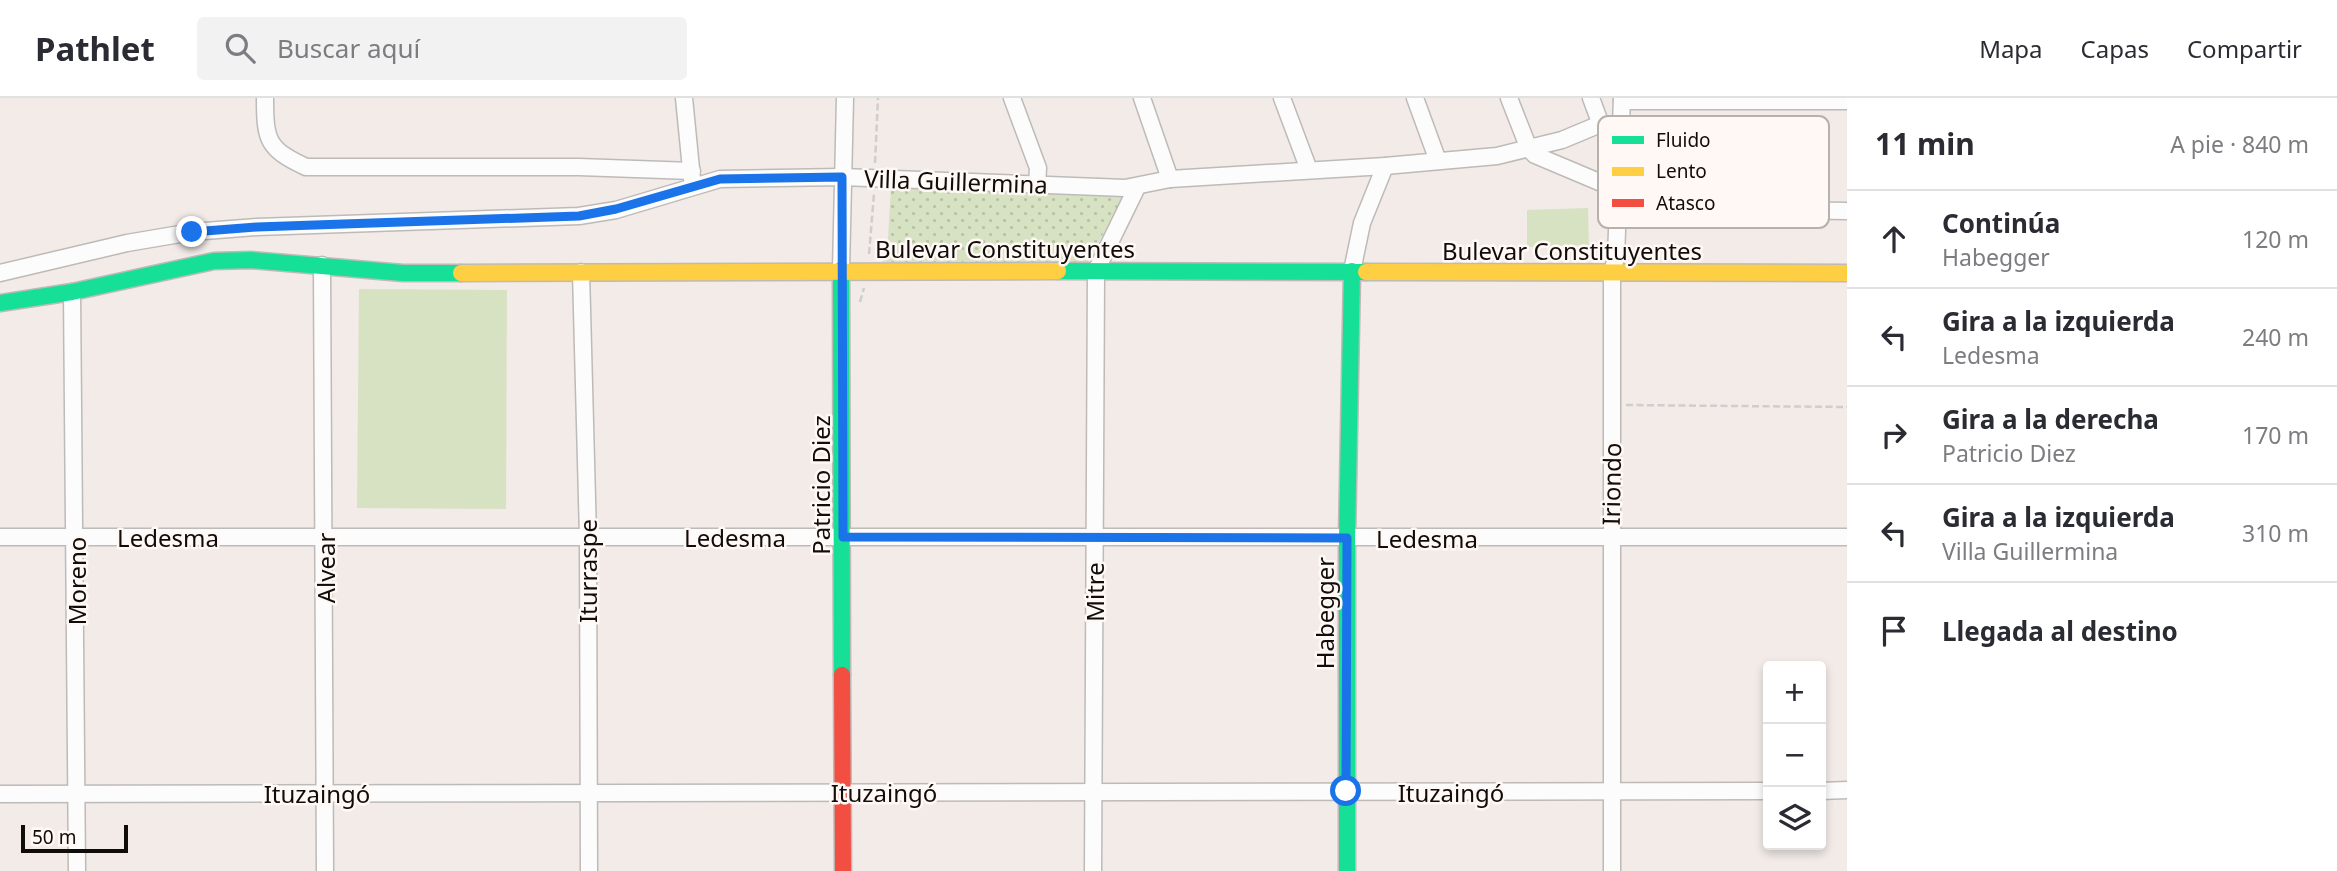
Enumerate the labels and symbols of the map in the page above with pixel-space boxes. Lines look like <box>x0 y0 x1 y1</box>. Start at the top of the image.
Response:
legend <box>1598 116 1829 228</box>
text: Fluido <box>1656 127 1711 153</box>
text: Lento <box>1656 158 1707 184</box>
street label: Villa Guillermina <box>864 161 1048 201</box>
text: Atasco <box>1656 190 1715 216</box>
route end <box>176 216 207 247</box>
street label: Bulevar Constituyentes <box>875 232 1135 265</box>
street label: Bulevar Constituyentes <box>1442 234 1702 267</box>
street label: Patricio Diez <box>804 415 837 555</box>
street label: Iriondo <box>1594 442 1628 526</box>
street label: Iturraspe <box>571 519 604 623</box>
street label: Ledesma <box>117 521 219 554</box>
street label: Ledesma <box>684 521 786 554</box>
street label: Ledesma <box>1376 522 1478 555</box>
street label: Alvear <box>309 533 342 603</box>
street label: Moreno <box>60 537 93 625</box>
street label: Habegger <box>1308 557 1341 669</box>
street label: Mitre <box>1078 562 1111 622</box>
route start <box>1330 775 1361 806</box>
street label: Ituzaingó <box>831 776 937 809</box>
street label: Ituzaingó <box>1398 776 1504 809</box>
street label: Ituzaingó <box>264 777 370 810</box>
scale bar <box>21 822 128 854</box>

